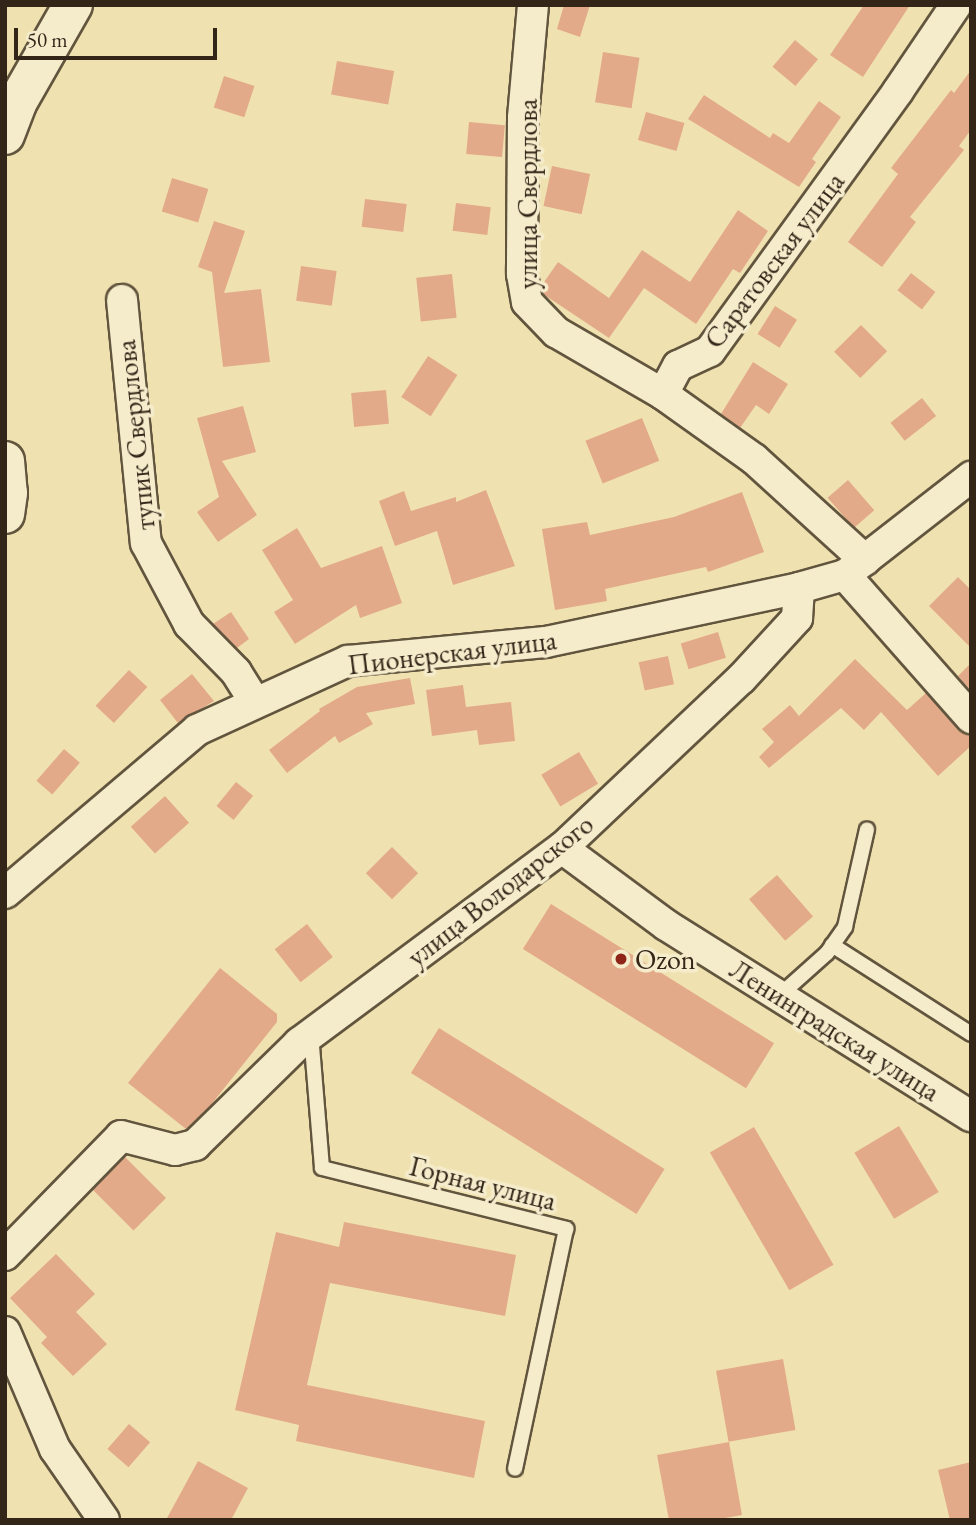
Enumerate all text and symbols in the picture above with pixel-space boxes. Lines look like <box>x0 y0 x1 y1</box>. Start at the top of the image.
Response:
scale bar <box>18 14 220 58</box>
text: 50 m <box>27 26 68 53</box>
street label: улица Свердлова <box>510 99 544 289</box>
street label: Саратовская улица <box>697 165 851 355</box>
street label: тупик Свердлова <box>108 338 162 532</box>
street label: Пионерская улица <box>345 622 559 682</box>
street label: улица Володарского <box>400 807 600 973</box>
place label: Ozon <box>635 942 696 976</box>
marker: Ozon <box>613 951 629 967</box>
street label: Ленинградская улица <box>724 952 946 1108</box>
street label: Горная улица <box>406 1149 560 1217</box>

